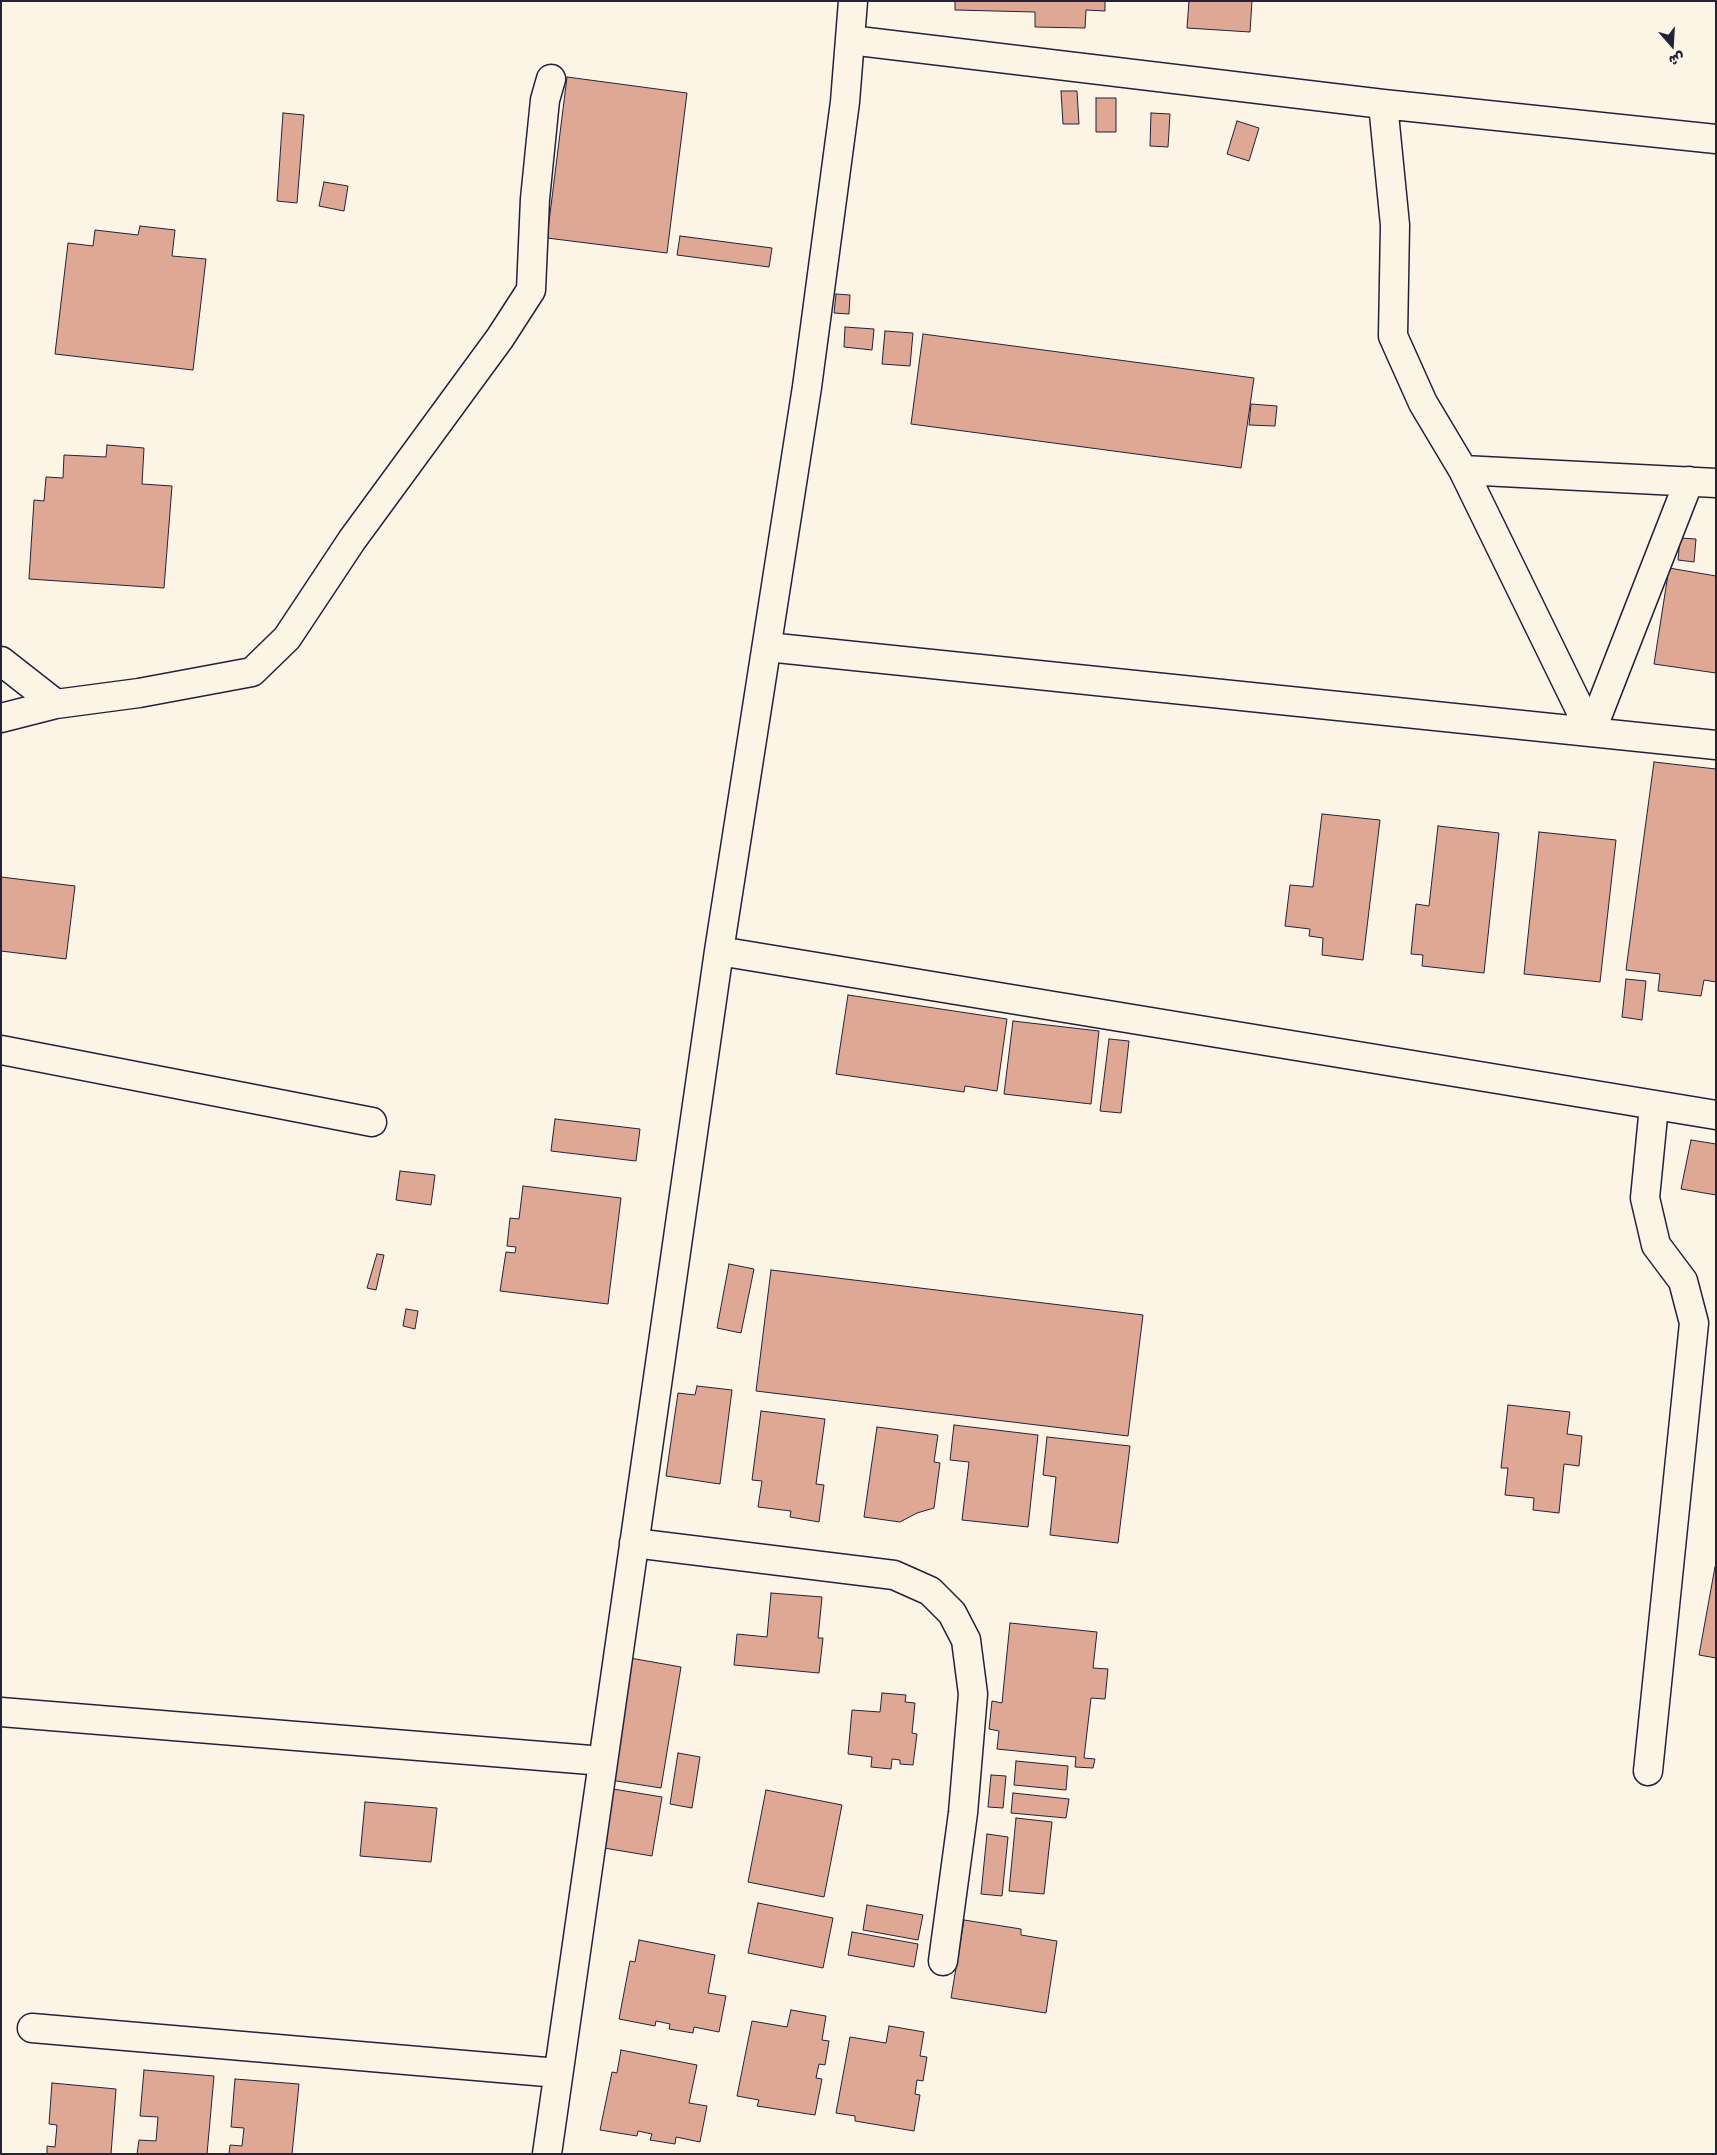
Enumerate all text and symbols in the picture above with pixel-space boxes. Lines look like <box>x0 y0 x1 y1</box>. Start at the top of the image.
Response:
north arrow <box>1647 20 1697 70</box>
text: ش <box>1666 47 1688 72</box>

